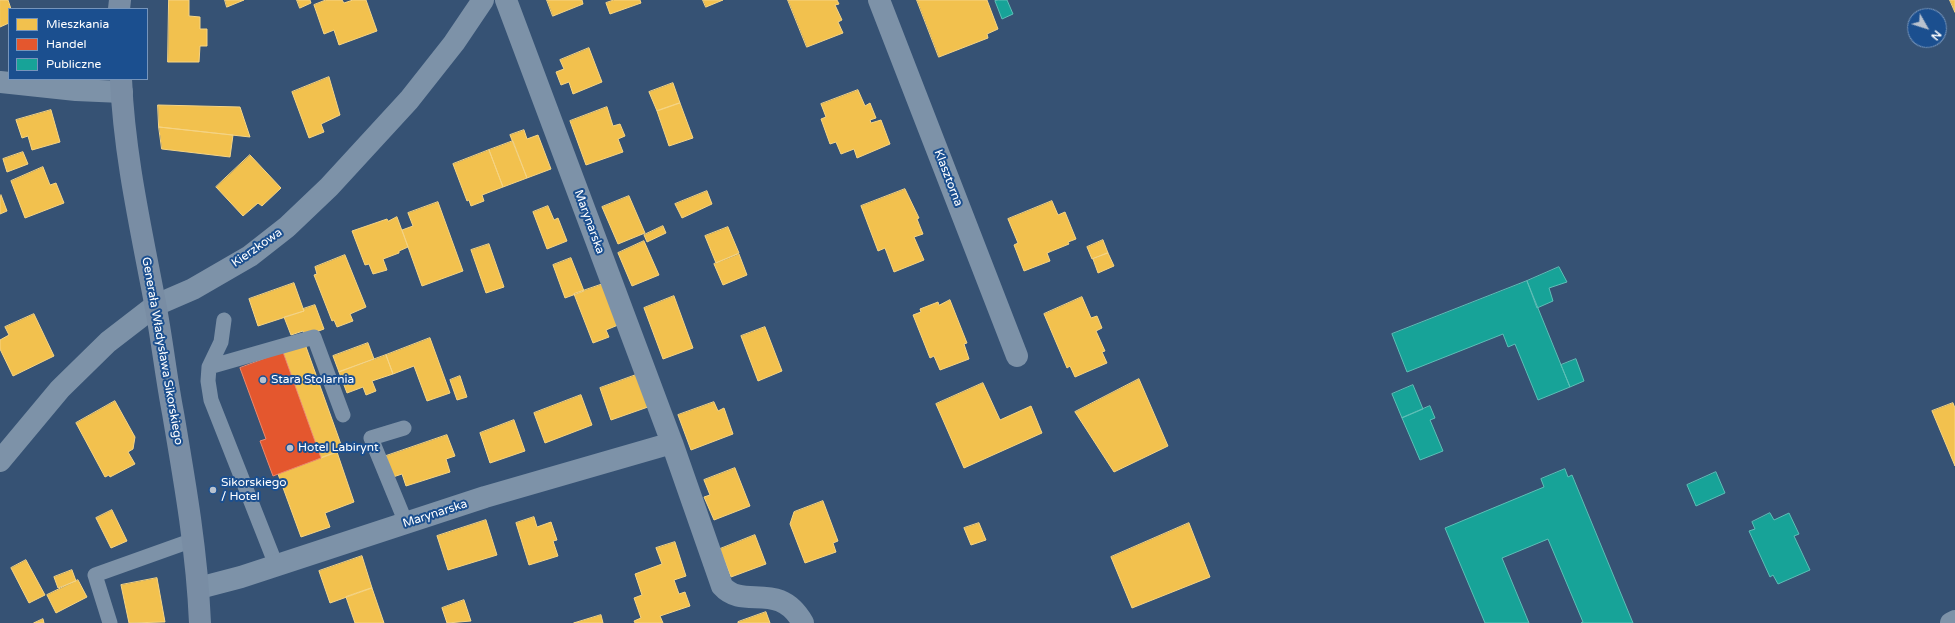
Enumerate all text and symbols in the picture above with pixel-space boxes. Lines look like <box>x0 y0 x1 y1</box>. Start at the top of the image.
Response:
legend <box>8 8 148 80</box>
north arrow <box>1907 8 1947 48</box>
text: Mieszkania <box>46 17 109 31</box>
text: N <box>1928 28 1944 43</box>
text: Handel <box>46 37 86 51</box>
text: Publiczne <box>46 57 101 71</box>
street label: Klasztorna <box>931 147 965 209</box>
street label: Marynarska <box>571 188 607 256</box>
street label: Kierzkowa <box>229 225 285 271</box>
street label: Generała Władysława Sikorskiego <box>138 256 186 446</box>
place label: Stara Stolarnia <box>271 373 354 387</box>
marker: Stara Stolarnia <box>258 375 268 385</box>
place label: Hotel Labirynt <box>298 441 379 455</box>
marker: Hotel Labirynt <box>285 443 295 453</box>
place label: Sikorskiego / Hotel <box>221 476 287 504</box>
marker: Sikorskiego / Hotel <box>208 485 218 495</box>
street label: Marynarska <box>401 497 469 531</box>

